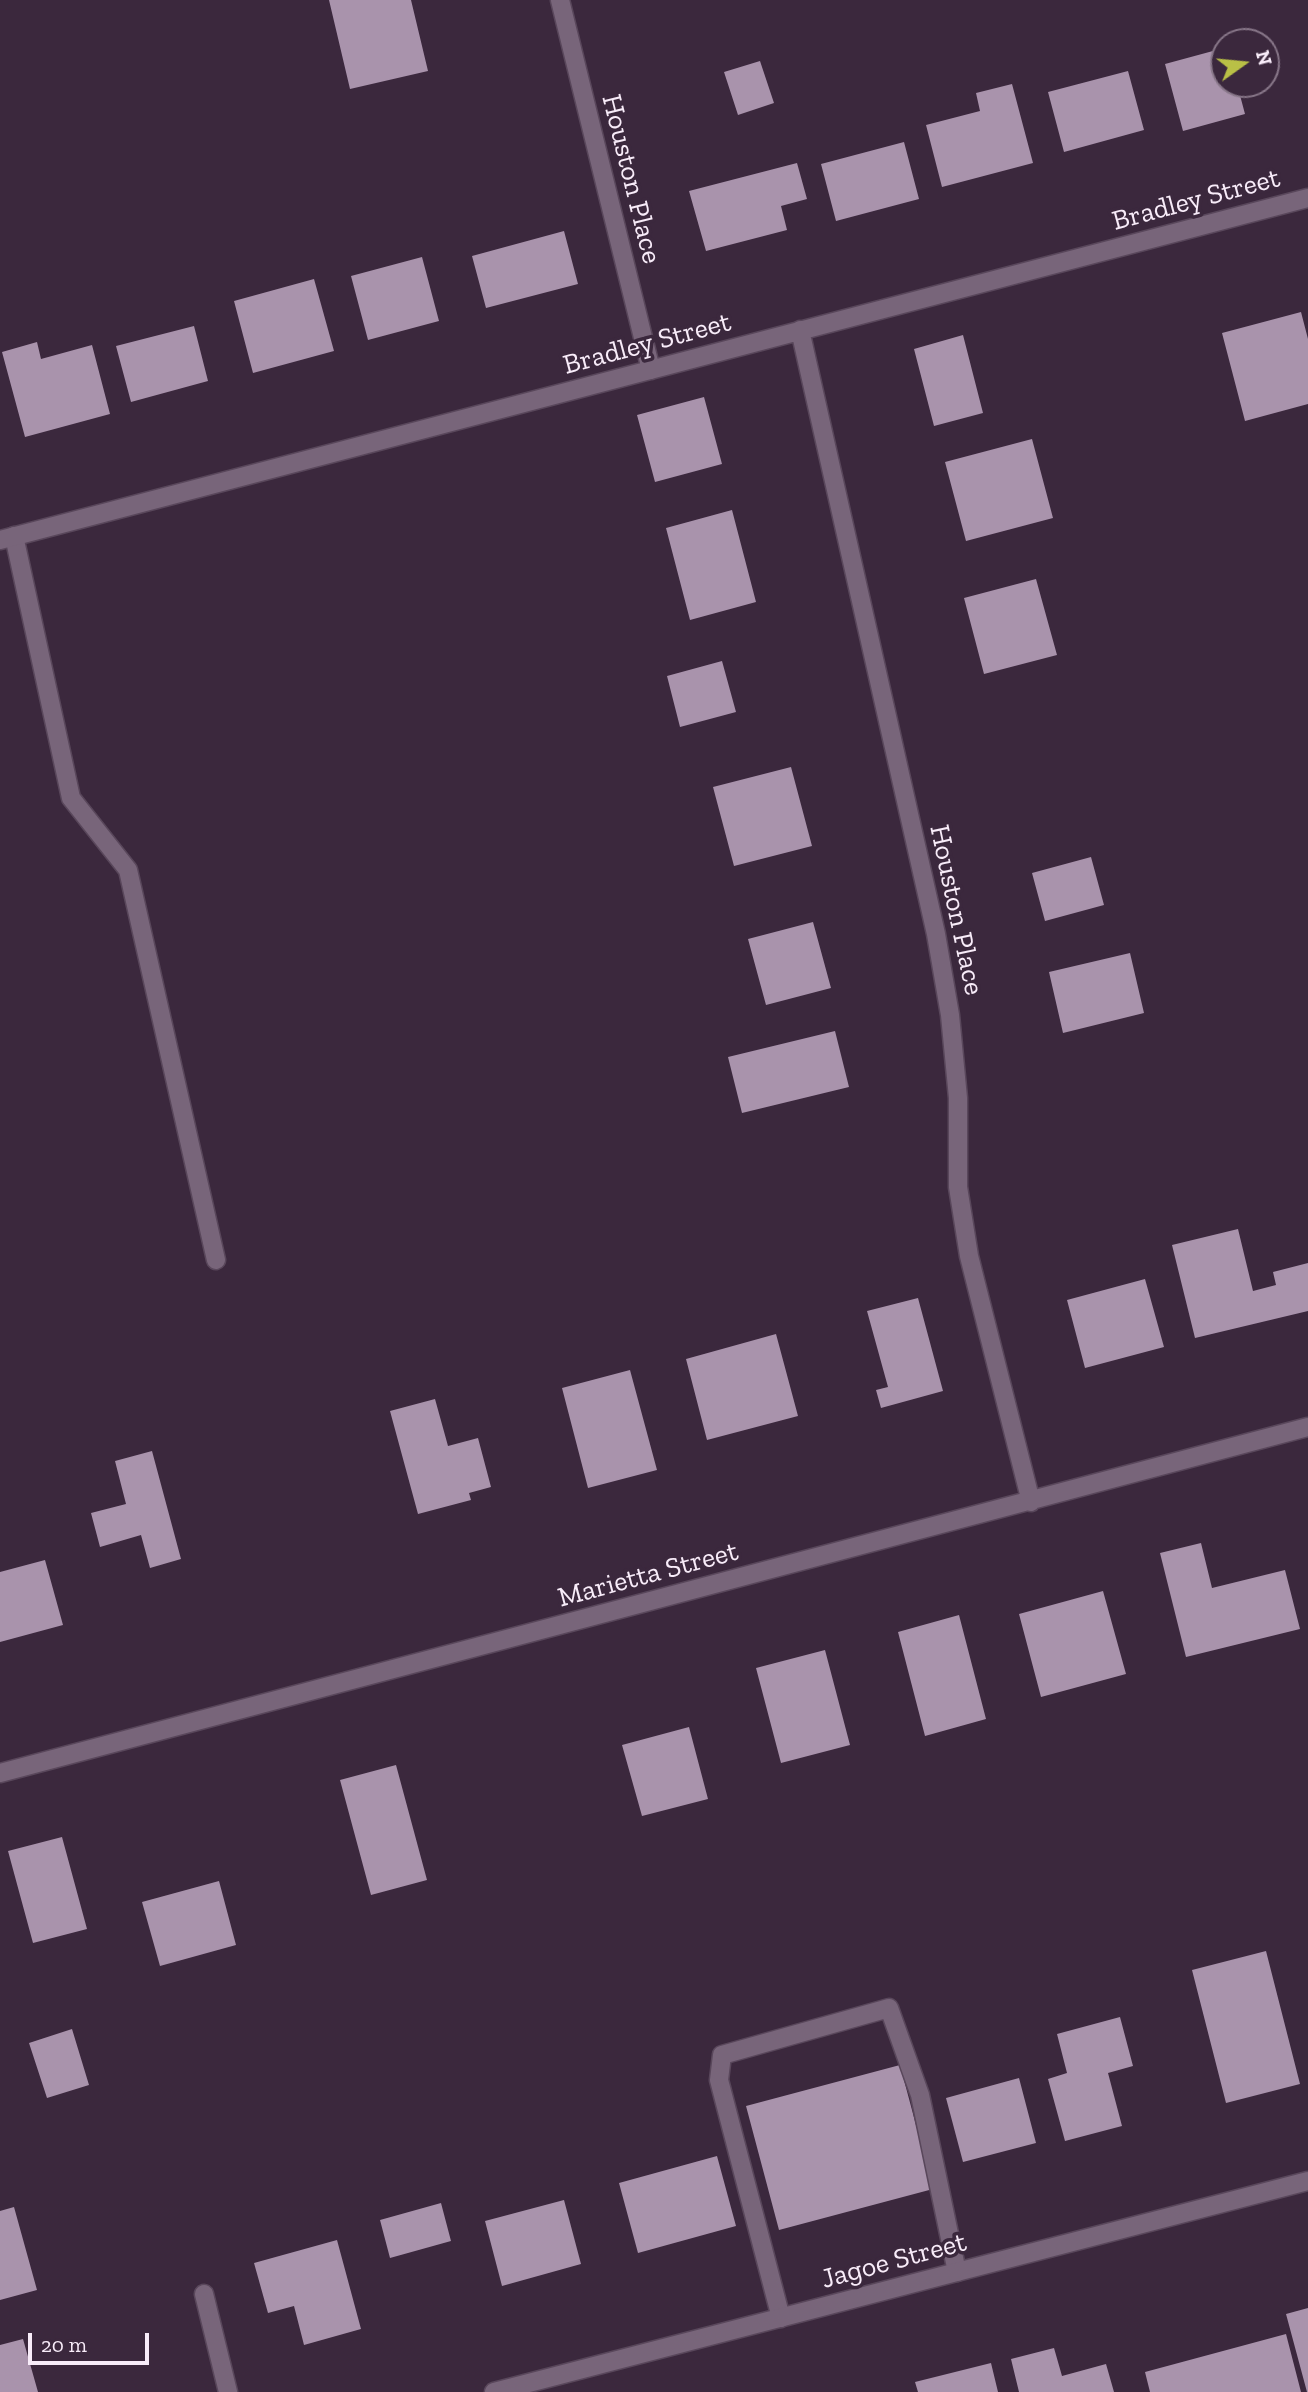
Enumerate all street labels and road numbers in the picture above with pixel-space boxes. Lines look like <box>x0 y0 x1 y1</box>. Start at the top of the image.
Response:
street label: Houston Place <box>594 91 668 267</box>
street label: Bradley Street <box>1109 161 1283 239</box>
street label: Bradley Street <box>560 305 734 383</box>
street label: Houston Place <box>922 822 990 998</box>
street label: Marietta Street <box>554 1535 742 1615</box>
street label: Jagoe Street <box>818 2226 970 2296</box>

